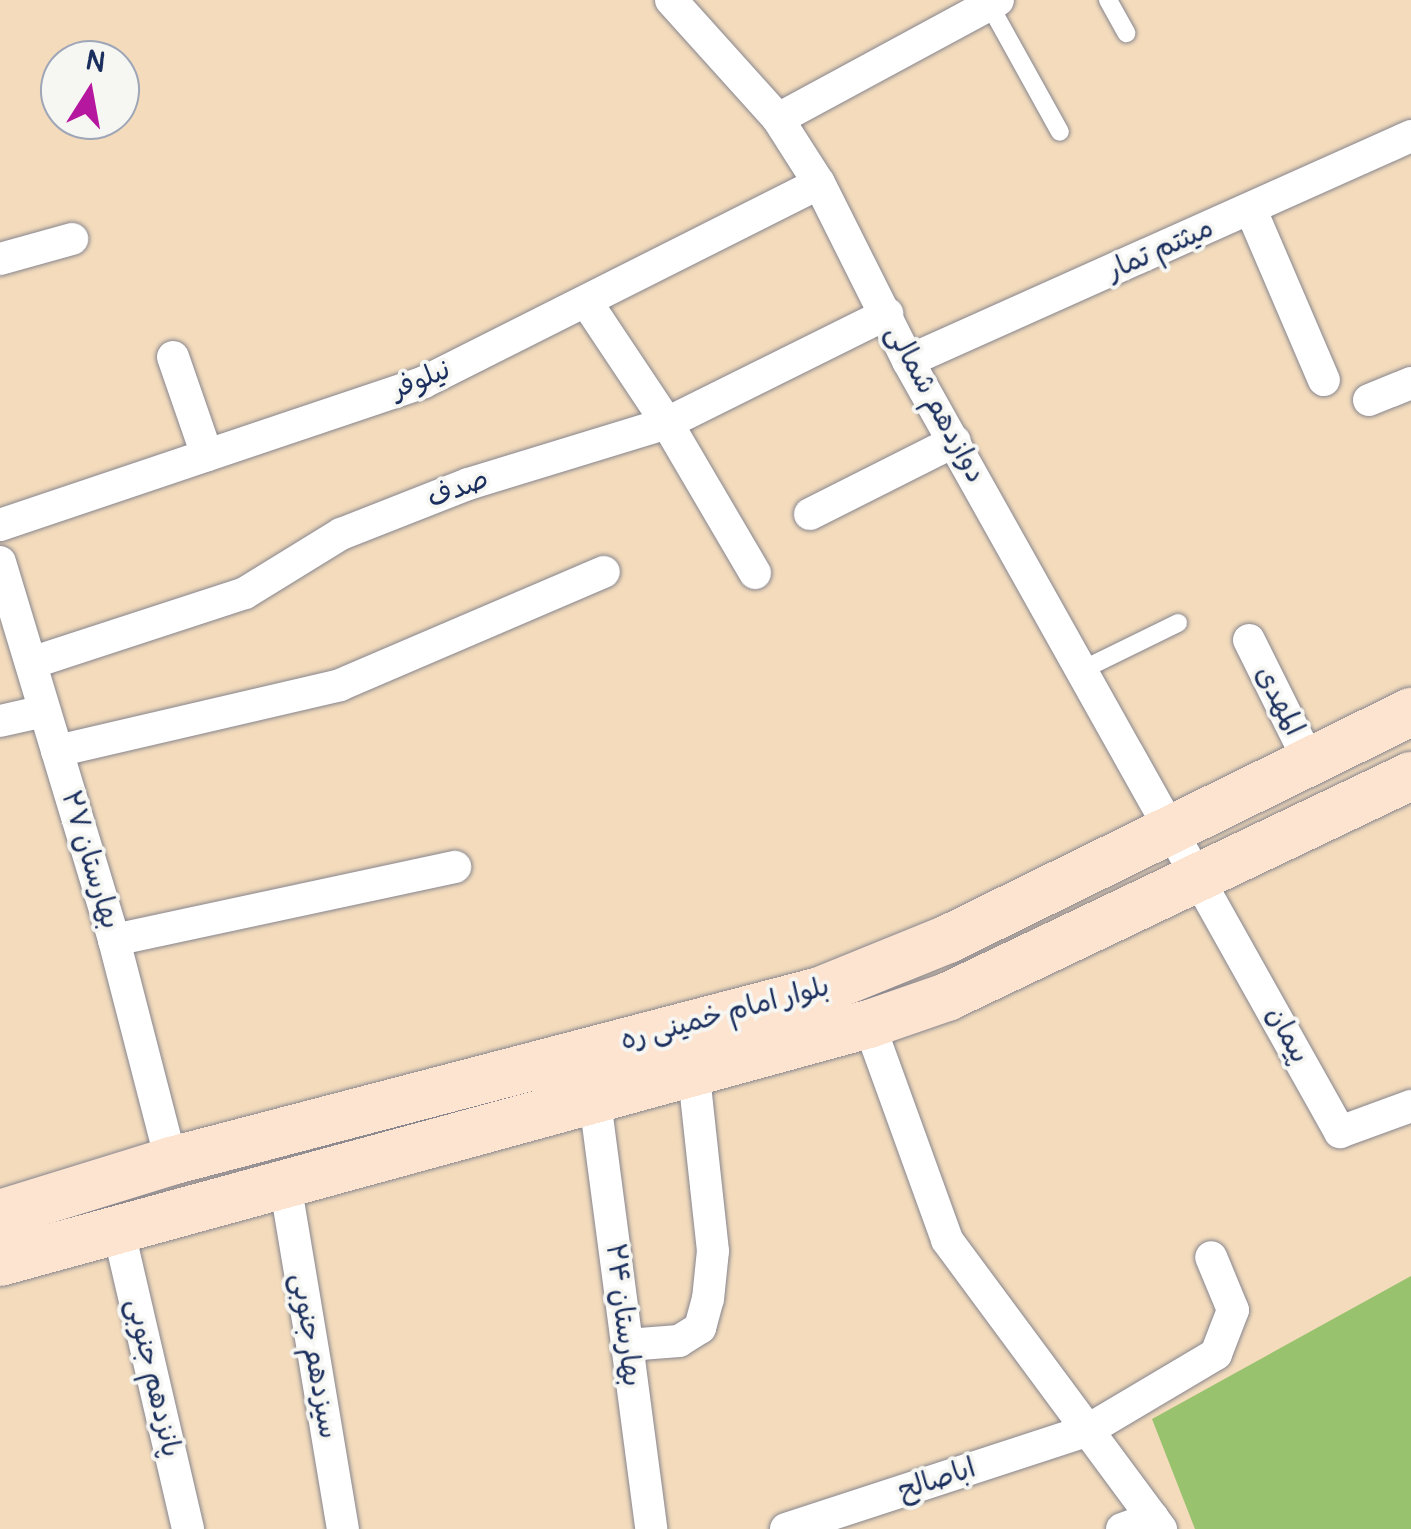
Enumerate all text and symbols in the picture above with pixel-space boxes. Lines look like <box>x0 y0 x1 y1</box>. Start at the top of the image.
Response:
north arrow <box>40 40 140 140</box>
text: N <box>83 43 108 81</box>
street label: میثتم تمار <box>1101 212 1219 288</box>
street label: دوازدهم شمالی <box>878 319 992 489</box>
street label: نیلوفر <box>387 353 455 407</box>
street label: صدف <box>423 462 493 516</box>
street label: المهدی <box>1247 660 1311 742</box>
street label: بهارستان ۲۷ <box>53 787 127 933</box>
street label: بلوار امام خمینی ره <box>617 970 833 1058</box>
street label: پیمان <box>1258 1001 1316 1069</box>
street label: بهارستان ۲۴ <box>598 1241 648 1389</box>
street label: سیزدهم جنوبی <box>283 1271 345 1441</box>
street label: پانزدهم جنوبی <box>118 1295 188 1461</box>
street label: اباصالح <box>894 1452 980 1508</box>

